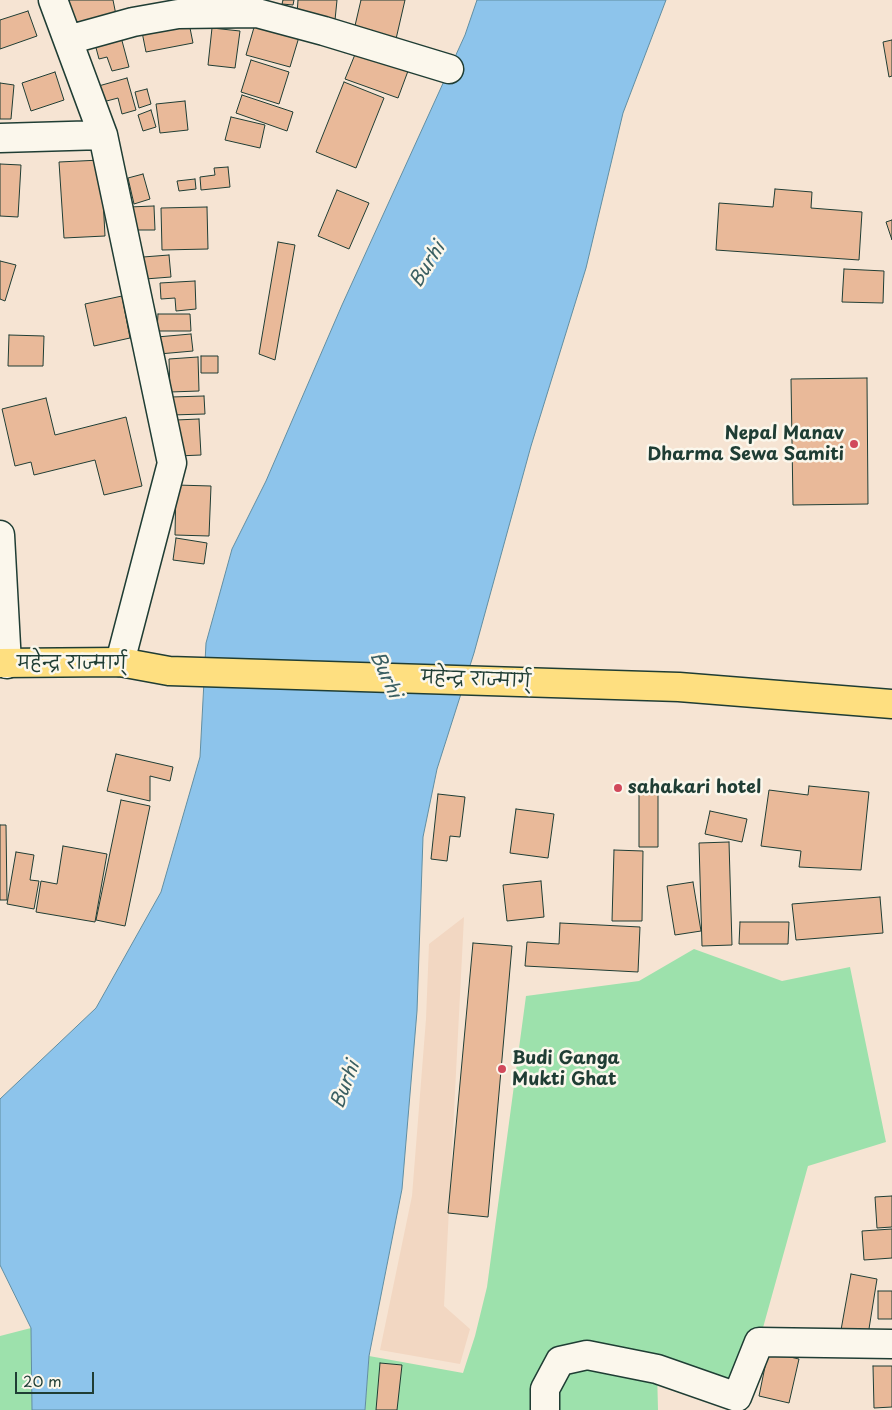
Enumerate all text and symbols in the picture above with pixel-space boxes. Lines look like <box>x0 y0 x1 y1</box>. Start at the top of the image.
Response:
water label: Burhi <box>405 238 451 292</box>
place label: Nepal Manav Dharma Sewa Samiti <box>648 423 844 466</box>
marker: Nepal Manav Dharma Sewa Samiti <box>848 438 860 450</box>
water label: Burhi <box>365 648 405 702</box>
street label: महेन्द्र राज्मार्ग् <box>17 653 127 675</box>
street label: महेन्द्र राज्मार्ग् <box>421 667 531 693</box>
place label: sahakari hotel <box>628 777 761 799</box>
marker: sahakari hotel <box>612 782 624 794</box>
place label: Budi Ganga Mukti Ghat <box>512 1048 620 1090</box>
water label: Burhi <box>327 1058 365 1112</box>
marker: Budi Ganga Mukti Ghat <box>496 1063 508 1075</box>
scale bar <box>18 1362 96 1394</box>
text: 20 m <box>23 1369 62 1392</box>

